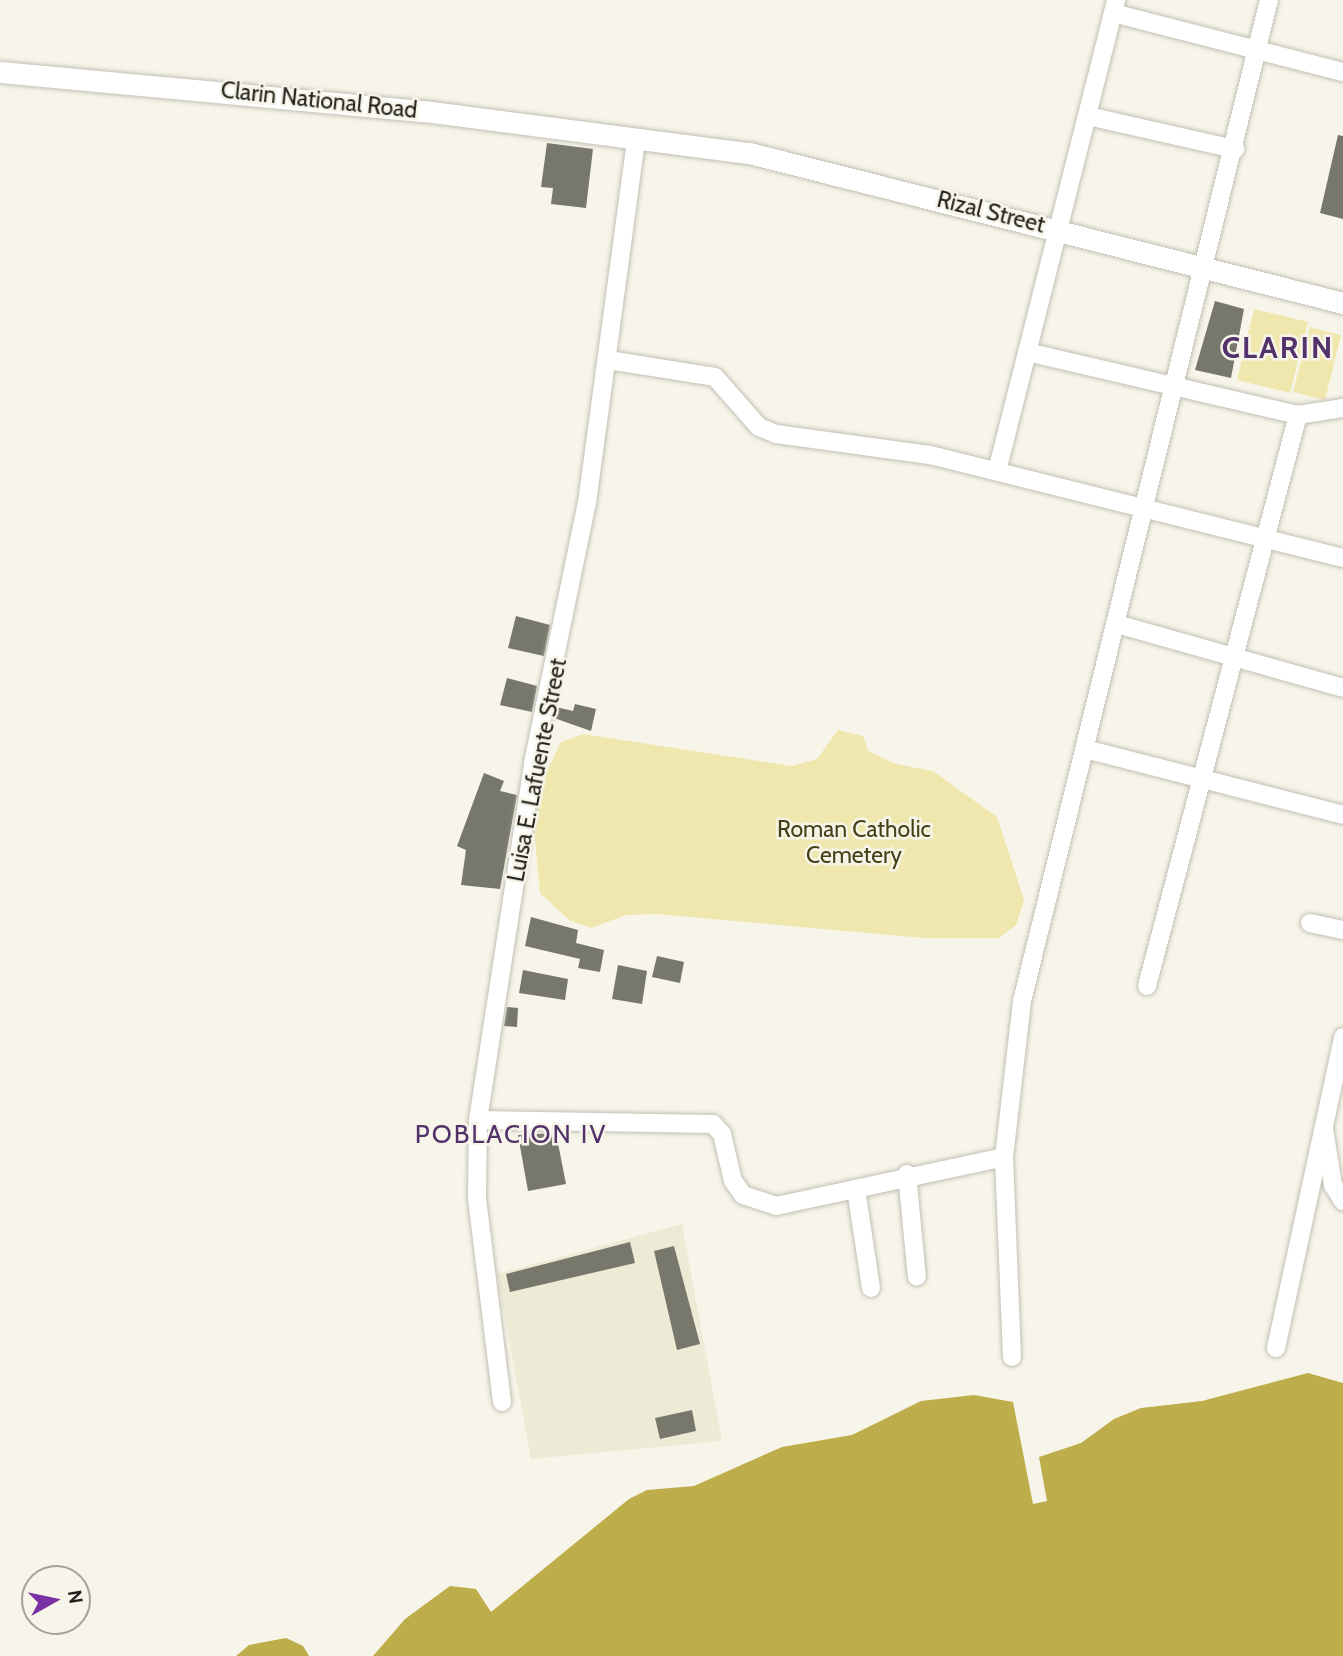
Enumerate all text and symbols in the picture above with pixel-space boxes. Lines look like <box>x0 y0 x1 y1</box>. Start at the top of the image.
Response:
street label: Clarin National Road <box>219 76 419 124</box>
street label: Rizal Street <box>934 185 1048 239</box>
district label: CLARIN <box>1223 330 1333 366</box>
street label: Luisa E. Lafuente Street <box>502 656 572 884</box>
park label: Roman Catholic Cemetery <box>777 815 931 869</box>
district label: POBLACION IV <box>416 1119 606 1151</box>
north arrow <box>21 1565 91 1635</box>
text: N <box>63 1589 88 1605</box>

